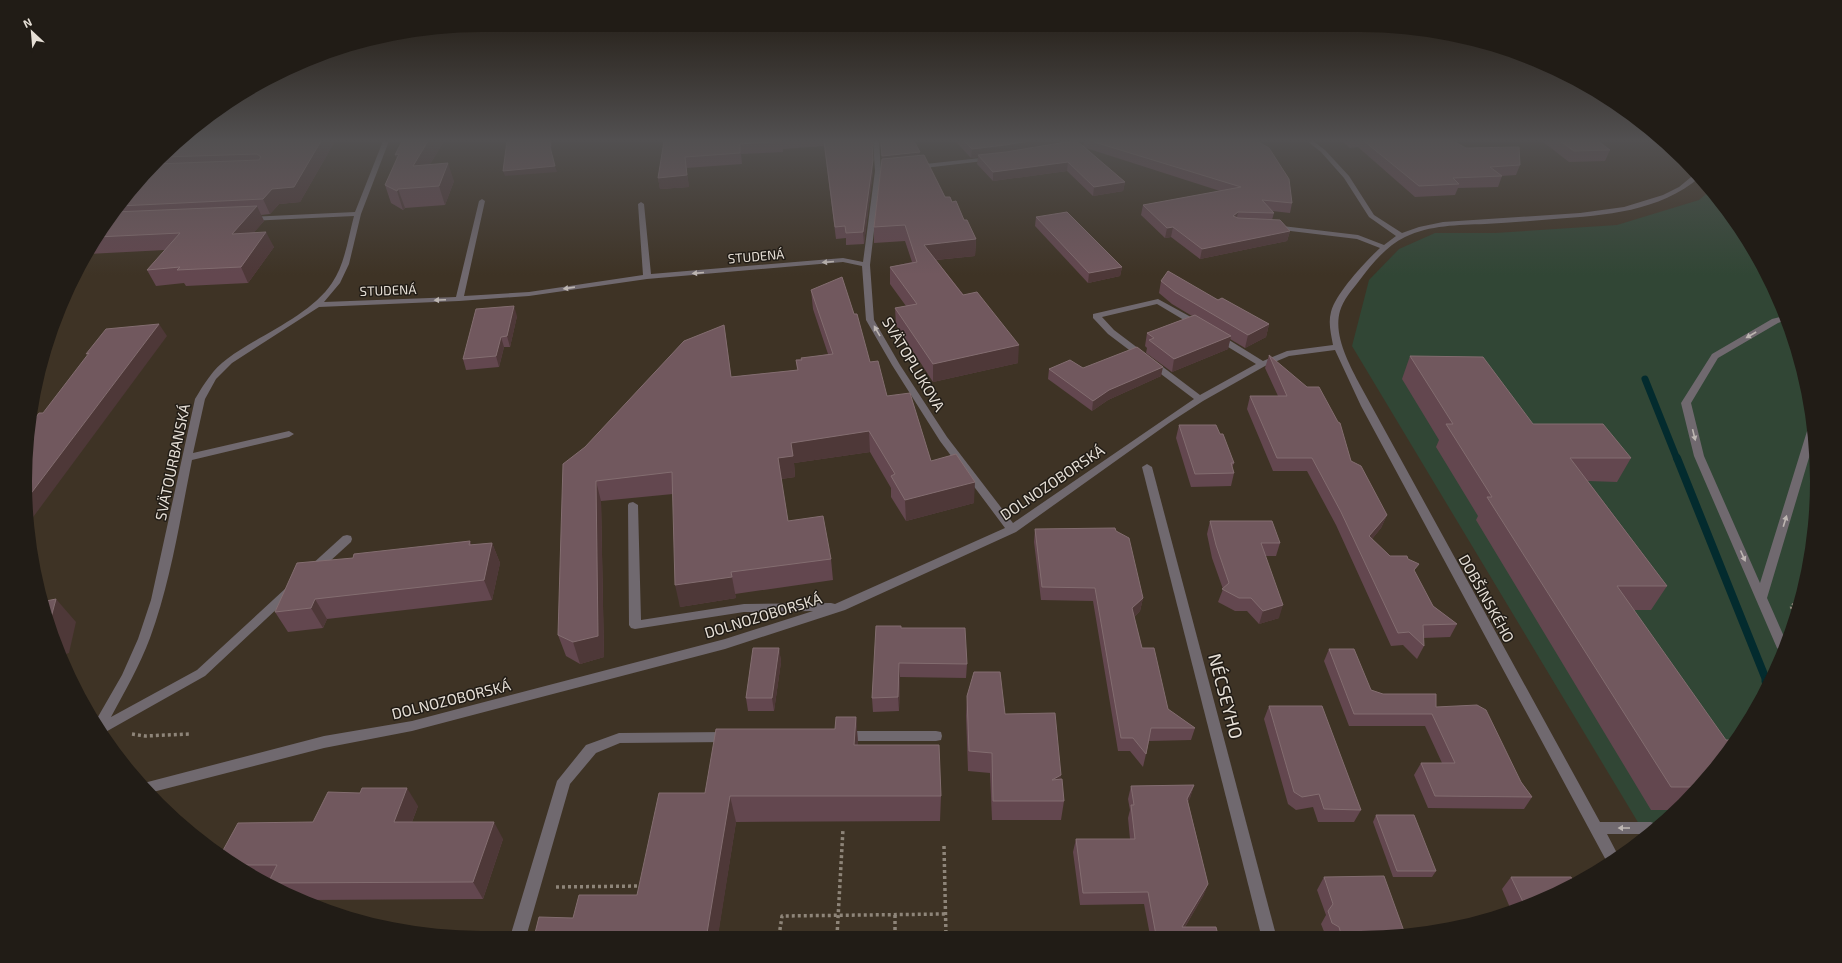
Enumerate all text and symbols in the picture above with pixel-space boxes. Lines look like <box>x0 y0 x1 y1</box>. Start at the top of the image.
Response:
north arrow <box>12 12 52 52</box>
text: N <box>21 15 34 30</box>
street label: STUDENÁ <box>727 245 785 266</box>
one-way arrow <box>822 258 834 265</box>
one-way arrow <box>692 269 704 276</box>
street label: STUDENÁ <box>359 280 417 299</box>
one-way arrow <box>563 285 575 291</box>
one-way arrow <box>433 297 446 303</box>
street label: SVÄTOPLUKOVA <box>879 314 950 415</box>
one-way arrow <box>873 326 880 337</box>
one-way arrow <box>1745 332 1756 339</box>
street label: SVÄTOURBANSKÁ <box>151 401 193 522</box>
one-way arrow <box>1691 430 1697 442</box>
street label: DOLNOZOBORSKÁ <box>996 440 1108 524</box>
one-way arrow <box>1782 515 1788 527</box>
one-way arrow <box>1740 550 1746 561</box>
street label: DOBŠINSKÉHO <box>1455 551 1519 645</box>
street label: DOLNOZOBORSKÁ <box>702 588 825 641</box>
street label: NÉCSEYHO <box>1204 651 1248 741</box>
street label: DOLNOZOBORSKÁ <box>390 675 513 722</box>
one-way arrow <box>1617 825 1630 831</box>

